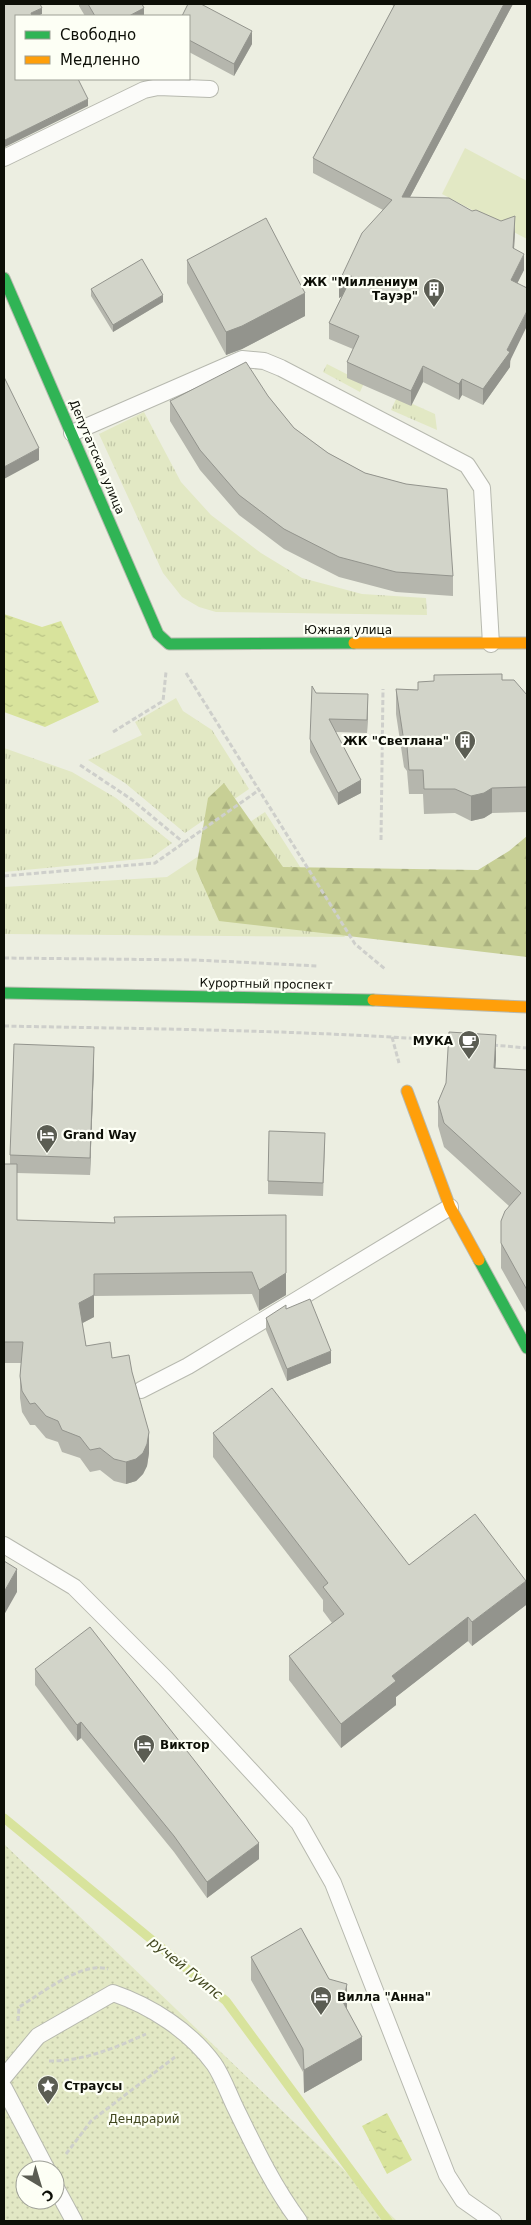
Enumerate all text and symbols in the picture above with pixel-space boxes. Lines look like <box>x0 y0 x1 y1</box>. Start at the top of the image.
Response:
legend <box>15 15 190 80</box>
text: Свободно <box>60 26 136 44</box>
text: Медленно <box>60 51 140 69</box>
place label: ЖК "Миллениум Тауэр" <box>303 275 418 303</box>
building icon: ЖК "Миллениум Тауэр" <box>422 277 446 308</box>
street label: Депутатская улица <box>66 397 128 517</box>
street label: Южная улица <box>304 623 392 637</box>
building icon: ЖК "Светлана" <box>453 729 477 760</box>
place label: ЖК "Светлана" <box>343 734 449 748</box>
street label: Курортный проспект <box>199 976 333 992</box>
cafe icon: МУКА <box>457 1029 481 1060</box>
place label: МУКА <box>413 1034 454 1048</box>
hotel icon: Grand Way <box>35 1123 59 1154</box>
place label: Grand Way <box>63 1128 137 1142</box>
hotel icon: Виктор <box>132 1733 156 1764</box>
place label: Виктор <box>160 1738 210 1752</box>
water label: ручей Гуипс <box>145 1933 226 2003</box>
hotel icon: Вилла "Анна" <box>309 1985 333 2016</box>
place label: Вилла "Анна" <box>337 1990 431 2004</box>
place icon: Страусы <box>36 2074 60 2105</box>
place label: Страусы <box>64 2079 122 2093</box>
park label: Дендрарий <box>108 2112 180 2126</box>
north arrow <box>15 2160 65 2210</box>
text: С <box>39 2186 57 2205</box>

